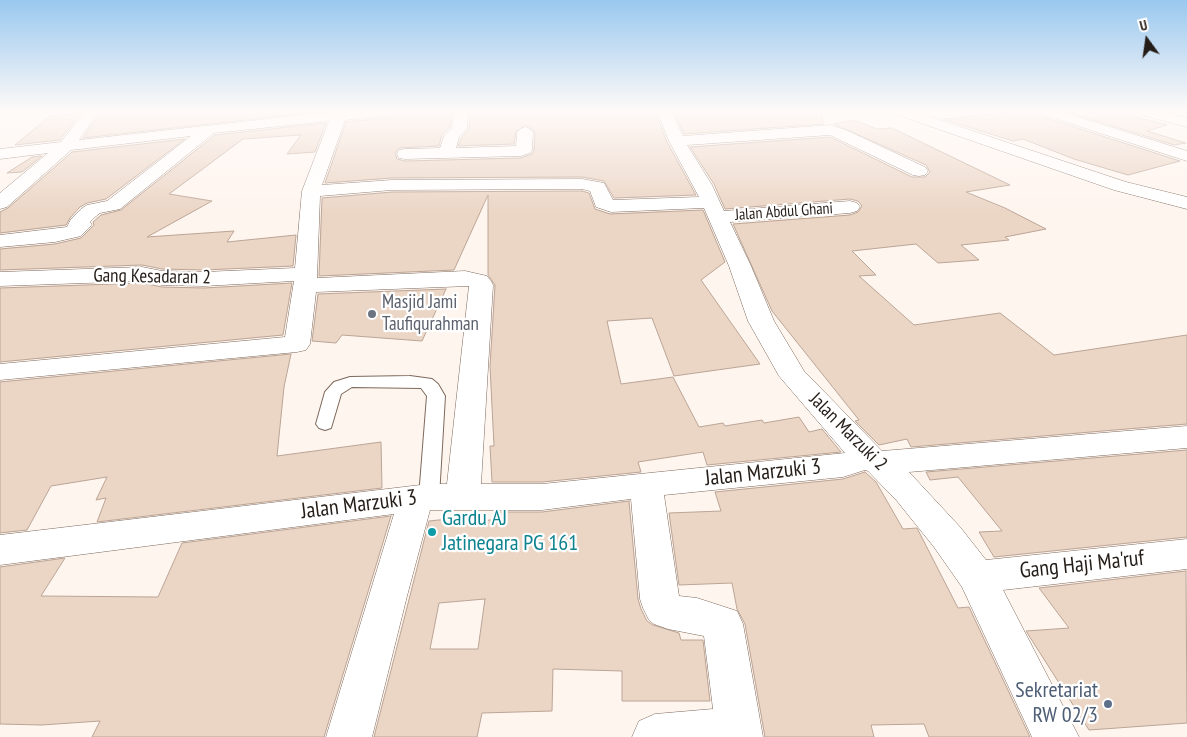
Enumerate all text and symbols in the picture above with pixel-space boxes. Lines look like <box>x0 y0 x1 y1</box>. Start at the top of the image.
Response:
north arrow <box>1122 15 1172 65</box>
text: U <box>1138 16 1149 35</box>
street label: Jalan Abdul Ghani <box>734 199 834 225</box>
street label: Gang Kesadaran 2 <box>93 265 211 289</box>
place label: Masjid Jami Taufiqurahman <box>382 292 479 336</box>
marker: Masjid Jami Taufiqurahman <box>366 308 378 320</box>
street label: Jalan Marzuki 2 <box>804 388 892 476</box>
street label: Jalan Marzuki 3 <box>704 454 822 492</box>
street label: Jalan Marzuki 3 <box>300 485 418 525</box>
place label: Gardu AJ Jatinegara PG 161 <box>442 506 578 558</box>
marker: Gardu AJ Jatinegara PG 161 <box>426 526 438 538</box>
street label: Gang Haji Ma'ruf <box>1019 545 1145 585</box>
place label: Sekretariat RW 02/3 <box>1015 678 1098 729</box>
marker: Sekretariat RW 02/3 <box>1102 698 1114 710</box>

